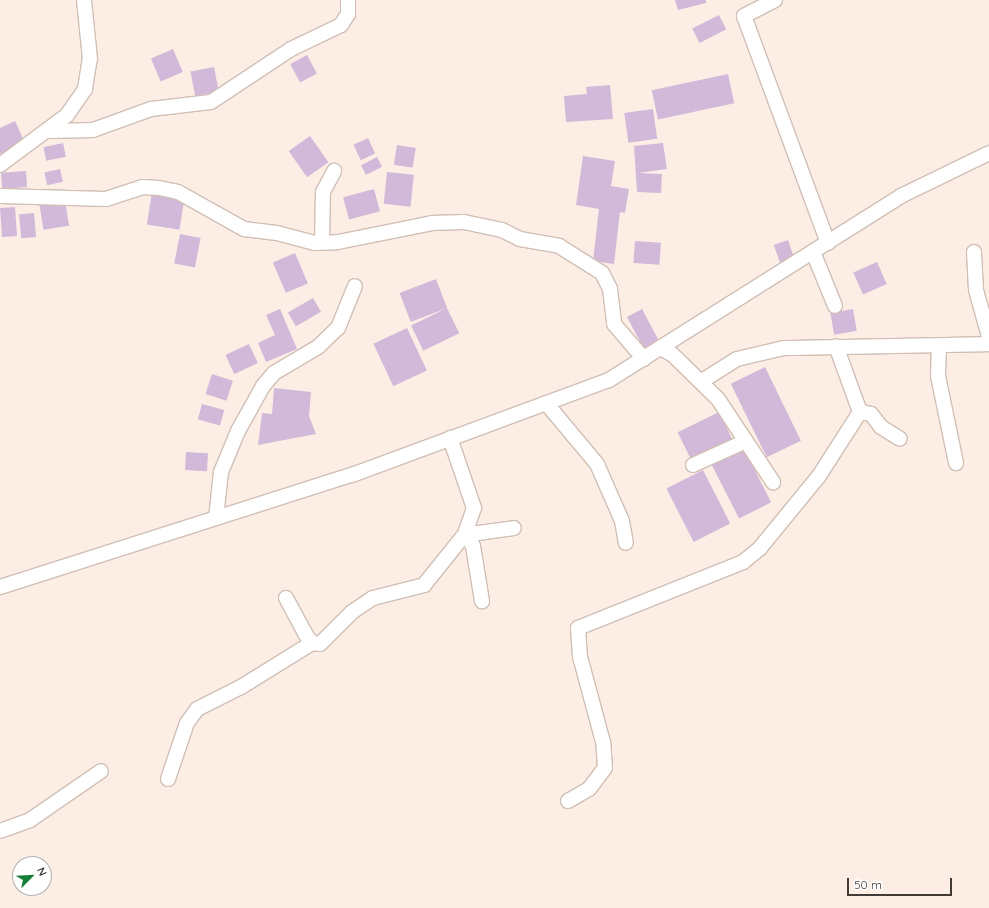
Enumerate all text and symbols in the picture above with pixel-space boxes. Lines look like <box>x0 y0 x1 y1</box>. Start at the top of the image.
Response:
north arrow <box>12 856 52 896</box>
text: N <box>34 865 50 878</box>
scale bar <box>849 870 954 896</box>
text: 50 m <box>854 877 882 892</box>

